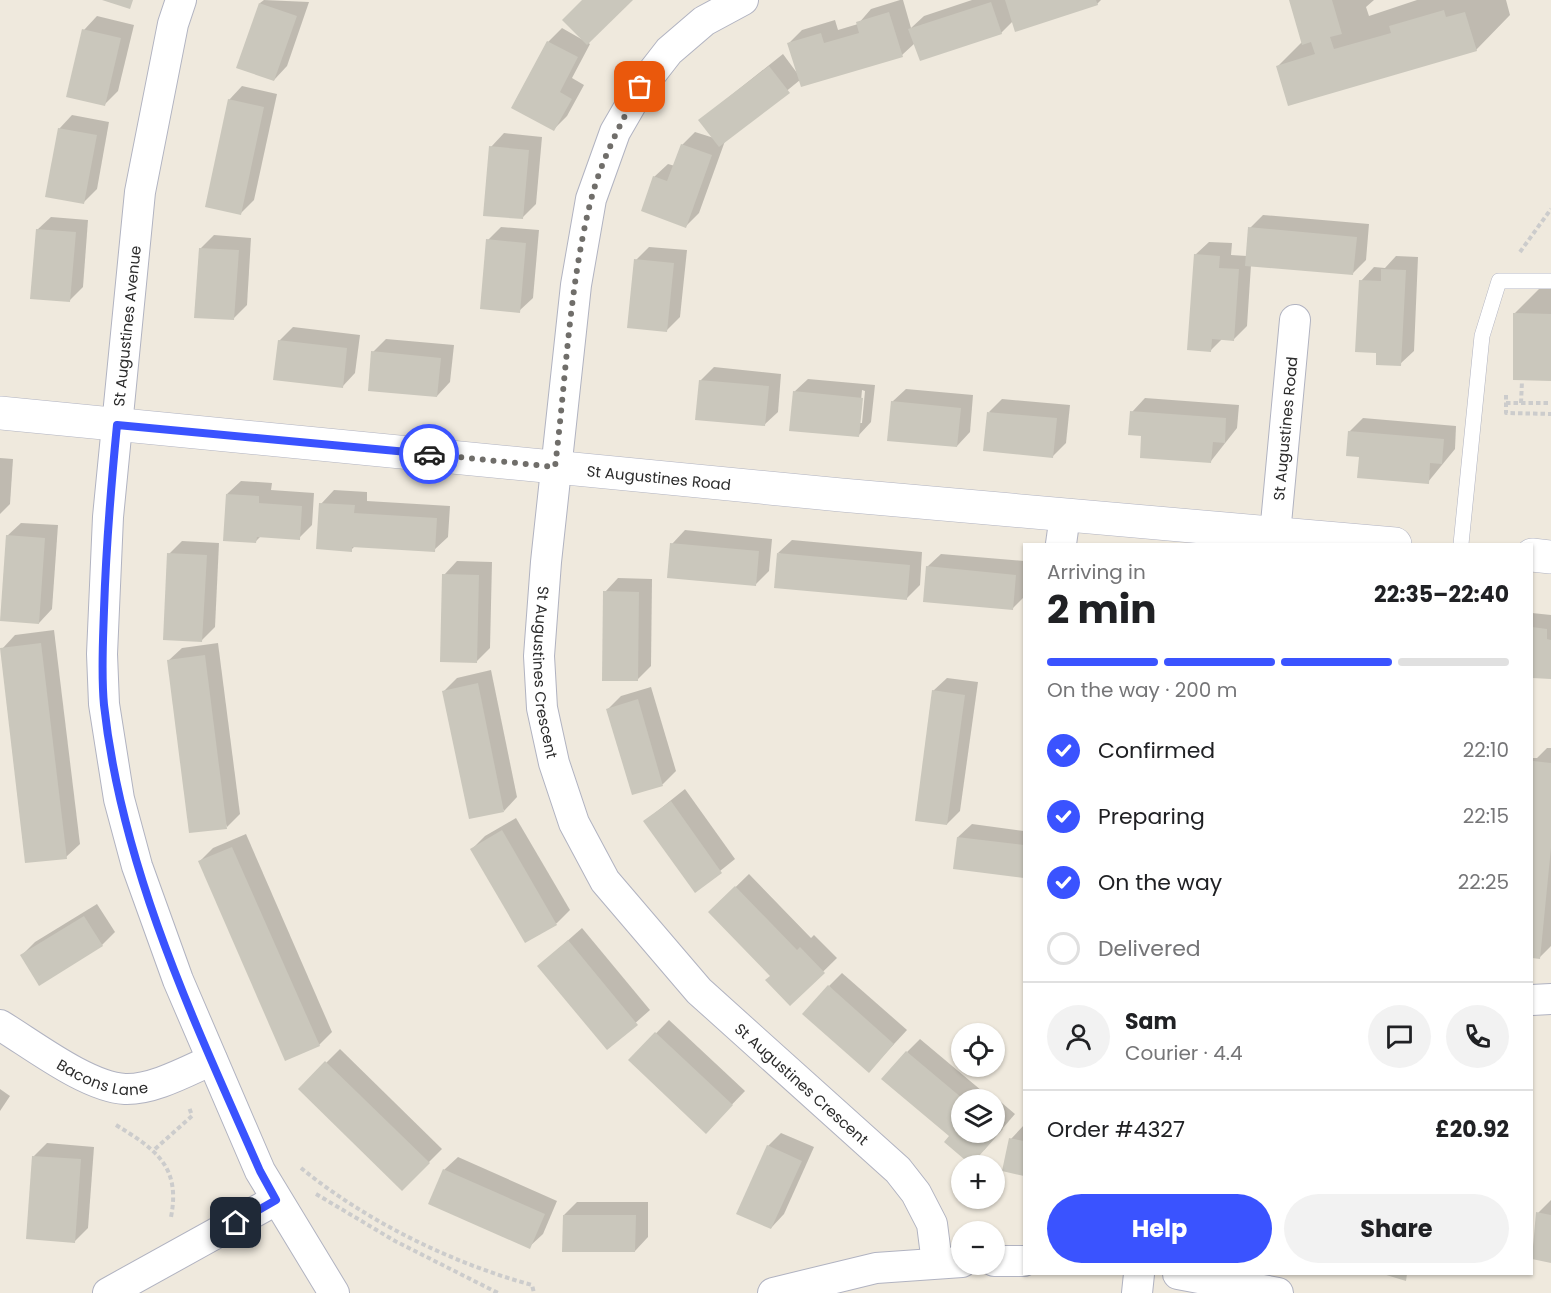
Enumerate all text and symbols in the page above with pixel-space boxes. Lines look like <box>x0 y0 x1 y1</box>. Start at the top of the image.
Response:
pin <box>614 61 665 112</box>
icon: bag <box>623 70 656 103</box>
street label: St Augustines Avenue <box>108 244 146 408</box>
street label: St Augustines Road <box>1268 355 1302 501</box>
courier <box>399 424 459 484</box>
icon: car <box>413 438 446 471</box>
street label: St Augustines Road <box>586 460 732 495</box>
text: Arriving in <box>1047 558 1146 586</box>
text: 22:35–22:40 <box>1374 579 1509 610</box>
text: 2 min <box>1047 582 1157 637</box>
street label: St Augustines Crescent <box>528 585 563 760</box>
text: On the way · 200 m <box>1047 676 1237 704</box>
icon: check <box>1047 734 1080 767</box>
text: Confirmed <box>1098 735 1215 766</box>
text: 22:10 <box>1463 736 1509 764</box>
icon: check <box>1047 800 1080 833</box>
text: Preparing <box>1098 801 1205 832</box>
text: 22:15 <box>1463 802 1509 830</box>
icon: check <box>1047 866 1080 899</box>
text: On the way <box>1098 867 1222 898</box>
text: 22:25 <box>1458 868 1509 896</box>
text: Delivered <box>1098 933 1201 964</box>
button: person <box>1047 1005 1110 1068</box>
button: chat <box>1368 1005 1431 1068</box>
button: phone <box>1446 1005 1509 1068</box>
text: Sam <box>1125 1006 1177 1037</box>
street label: St Augustines Crescent <box>731 1018 874 1149</box>
map controls <box>951 1023 1005 1275</box>
button: locate <box>951 1023 1005 1077</box>
text: Courier · 4.4 <box>1125 1039 1243 1067</box>
street label: Bacons Lane <box>53 1053 150 1100</box>
button: layers <box>951 1089 1005 1143</box>
text: Order #4327 <box>1047 1114 1185 1145</box>
text: £20.92 <box>1435 1114 1509 1145</box>
button: + <box>951 1155 1005 1209</box>
button: Help <box>1047 1194 1272 1263</box>
button: Share <box>1284 1194 1509 1263</box>
pin <box>210 1197 261 1248</box>
icon: home <box>219 1206 252 1239</box>
button: − <box>951 1221 1005 1275</box>

